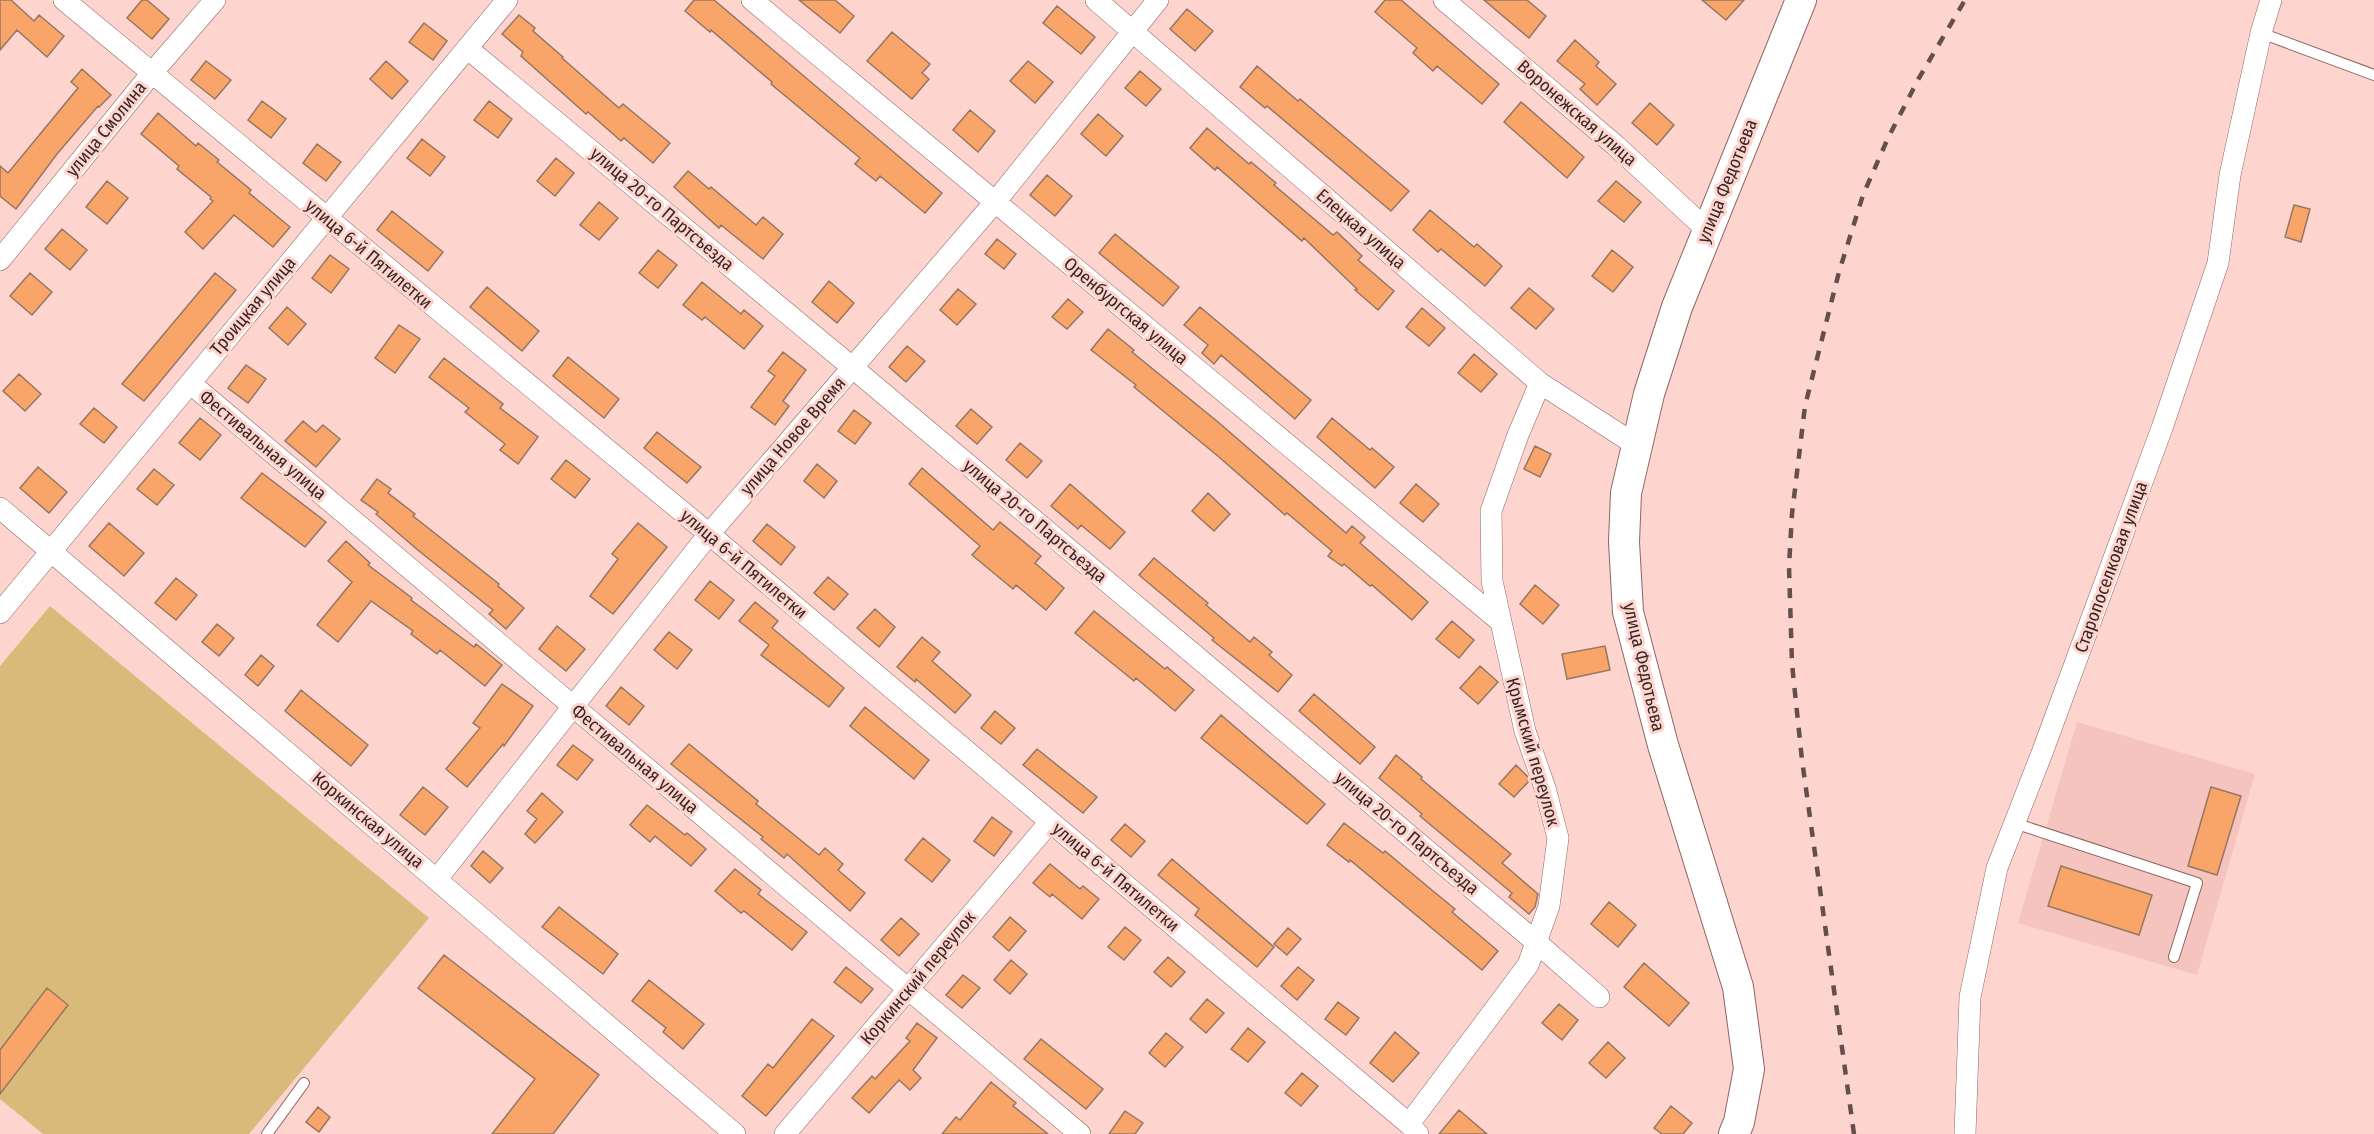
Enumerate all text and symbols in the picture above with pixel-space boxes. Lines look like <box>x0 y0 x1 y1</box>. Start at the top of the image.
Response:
street label: Воронежская улица <box>1513 55 1641 171</box>
street label: улица Смолина <box>61 77 151 181</box>
street label: улица Федотьева <box>1692 116 1762 246</box>
street label: улица 20-го Партсъезда <box>586 142 738 276</box>
street label: Елецкая улица <box>1312 184 1410 274</box>
street label: улица 6-й Пятилетки <box>301 195 437 313</box>
street label: Троицкая улица <box>205 252 301 360</box>
street label: Оренбургская улица <box>1059 253 1193 370</box>
street label: улица Новое Время <box>736 372 850 500</box>
street label: Фестивальная улица <box>195 386 331 505</box>
street label: улица 20-го Партсъезда <box>959 454 1111 588</box>
street label: Старопоселковая улица <box>2070 478 2152 656</box>
street label: улица 6-й Пятилетки <box>676 505 812 623</box>
street label: улица Федотьева <box>1618 600 1670 734</box>
street label: Крымский переулок <box>1501 675 1565 829</box>
street label: Фестивальная улица <box>567 700 703 819</box>
street label: улица 20-го Партсъезда <box>1331 766 1483 900</box>
street label: Коркинская улица <box>308 767 428 873</box>
street label: улица 6-й Пятилетки <box>1048 818 1184 936</box>
street label: Коркинский переулок <box>856 906 981 1049</box>

